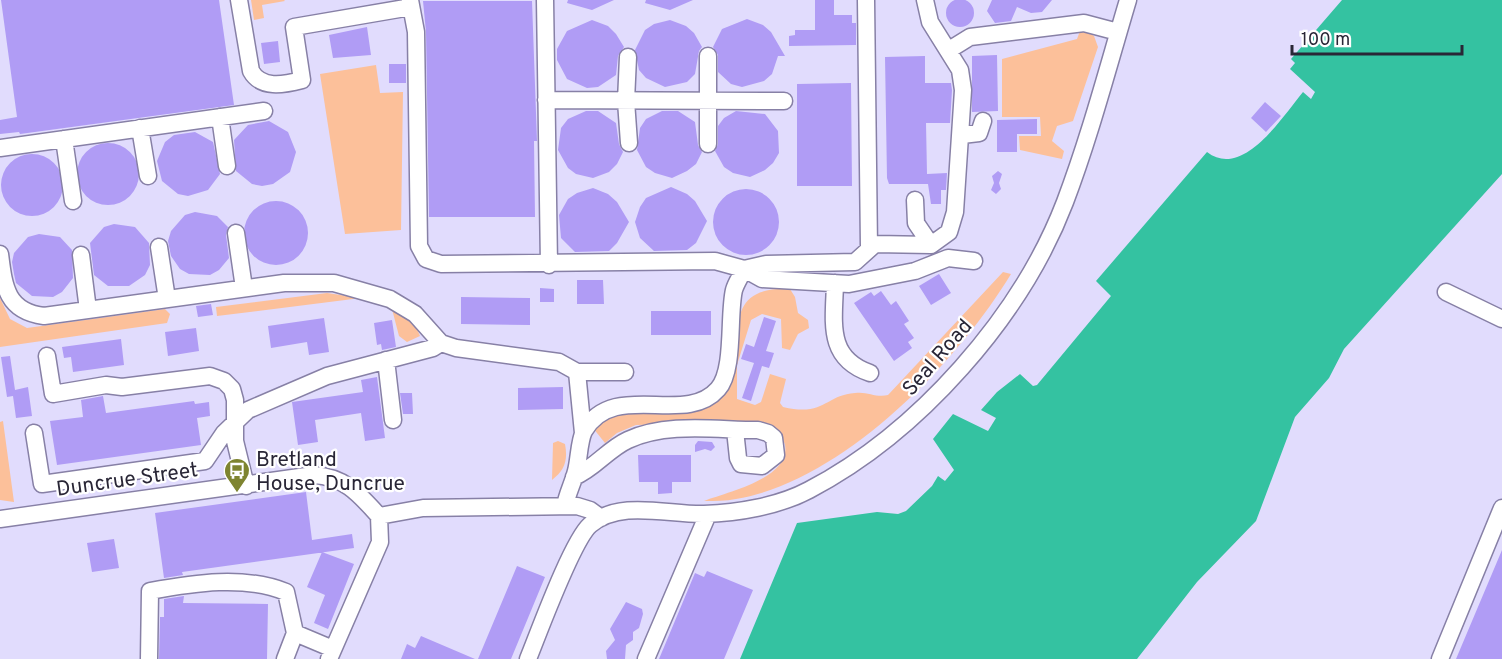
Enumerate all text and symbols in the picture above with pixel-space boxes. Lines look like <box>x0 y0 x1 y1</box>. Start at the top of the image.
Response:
scale bar <box>1292 18 1462 56</box>
text: 100 m <box>1301 29 1350 52</box>
street label: Seal Road <box>897 314 979 402</box>
place label: Bretland House, Duncrue <box>256 447 405 498</box>
bus stop icon: Bretland House, Duncrue <box>222 456 252 494</box>
street label: Duncrue Street <box>55 457 200 504</box>

